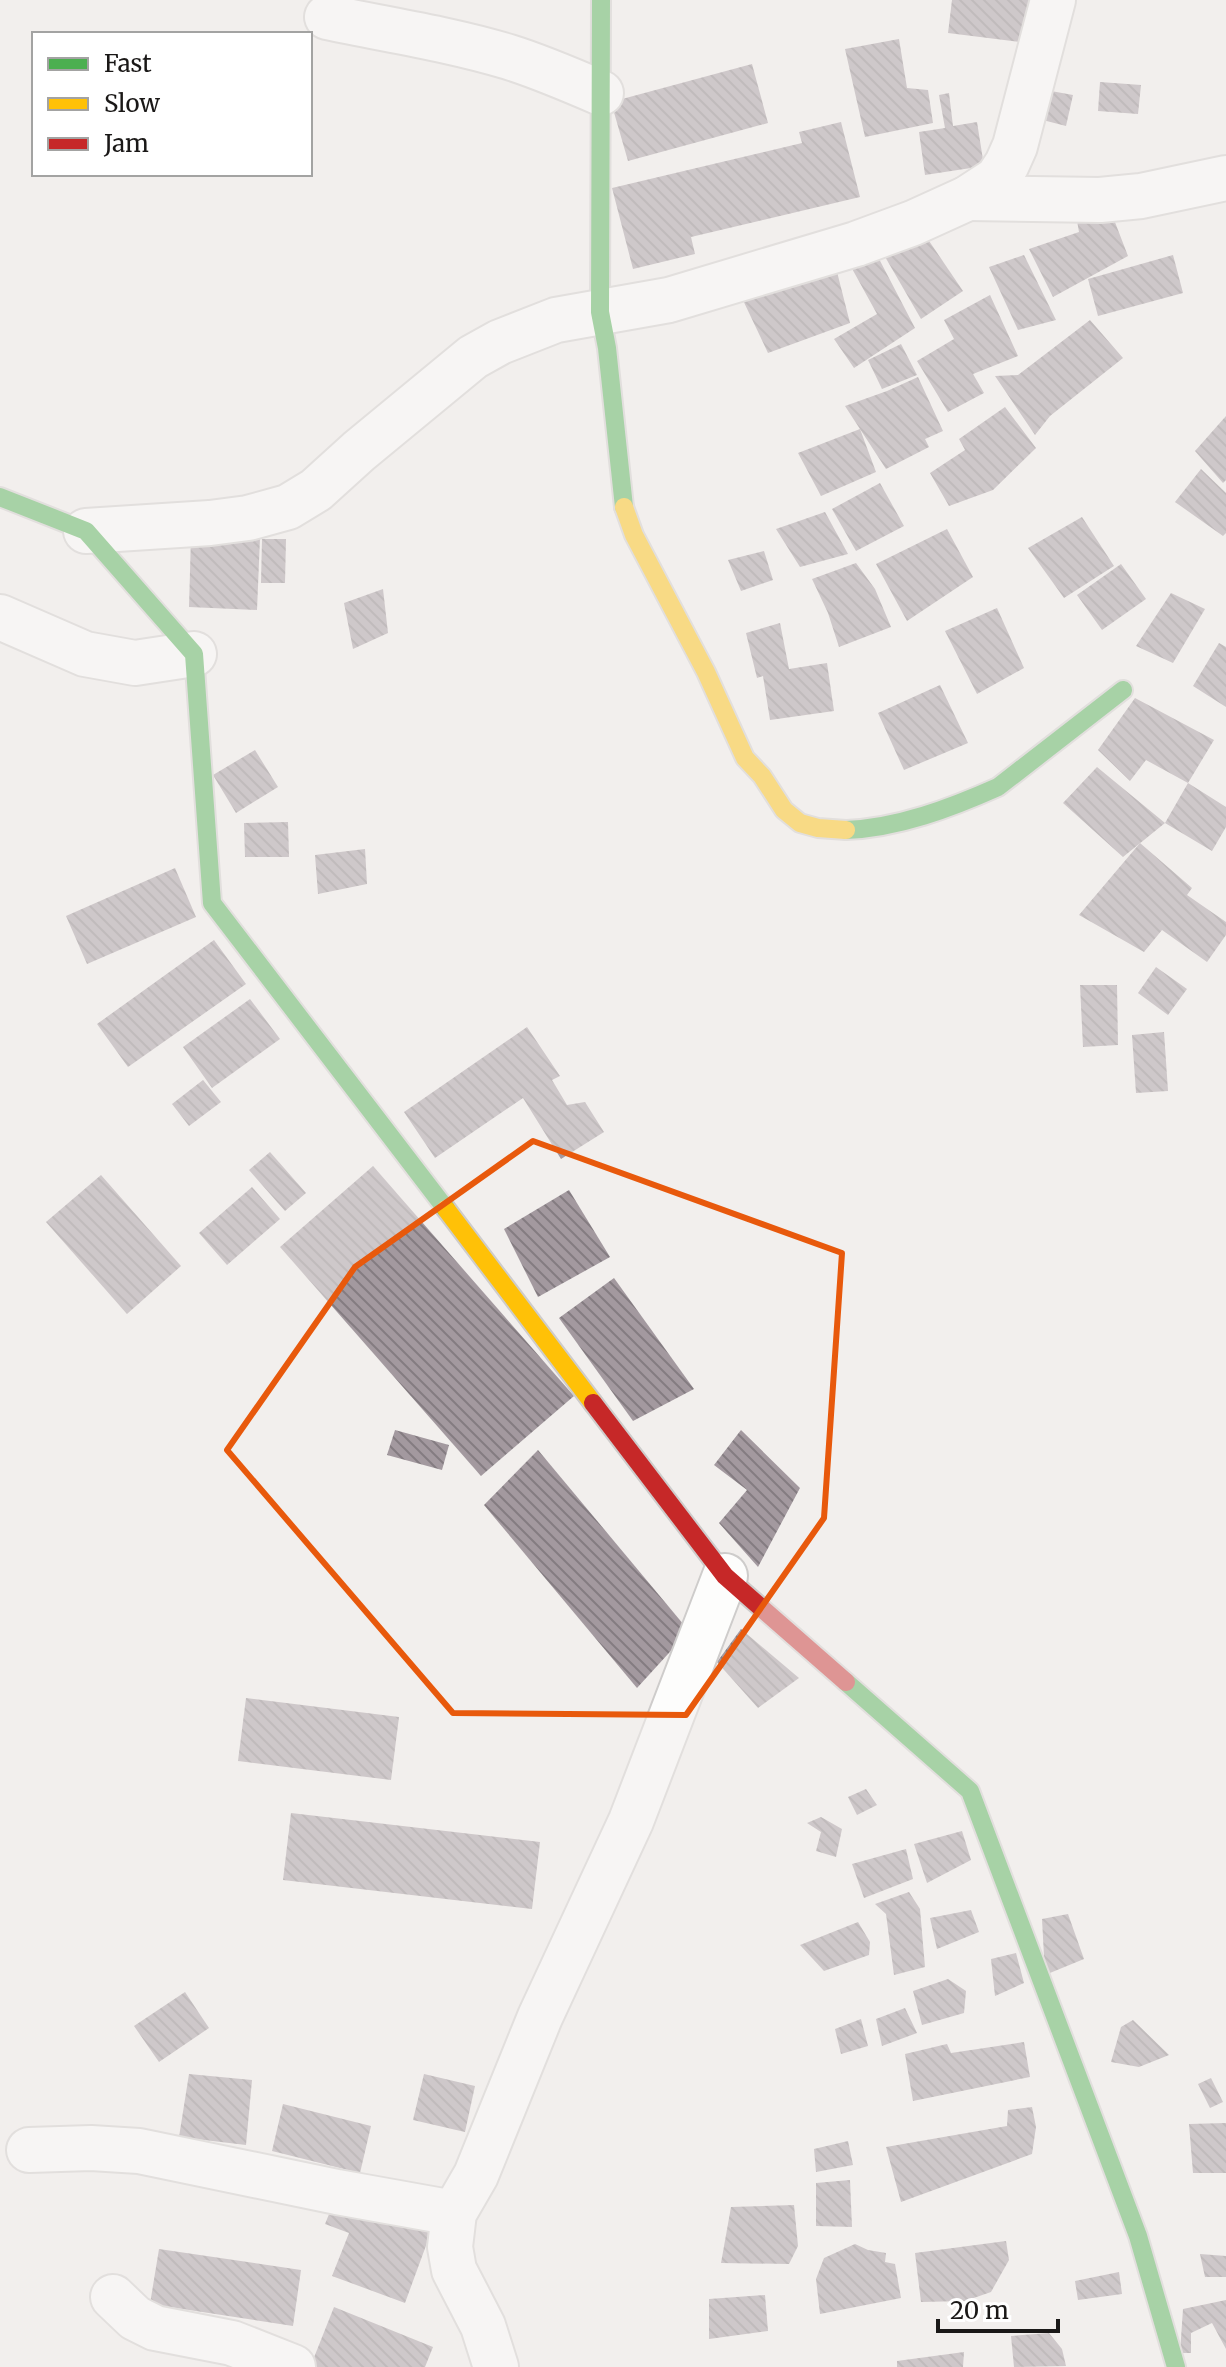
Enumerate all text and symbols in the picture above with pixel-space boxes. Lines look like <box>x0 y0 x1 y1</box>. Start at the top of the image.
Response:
legend <box>32 32 312 176</box>
text: Fast <box>104 48 152 79</box>
text: Slow <box>104 88 160 119</box>
text: Jam <box>103 128 149 159</box>
scale bar <box>938 2283 1058 2333</box>
text: 20 m <box>950 2295 1009 2326</box>

